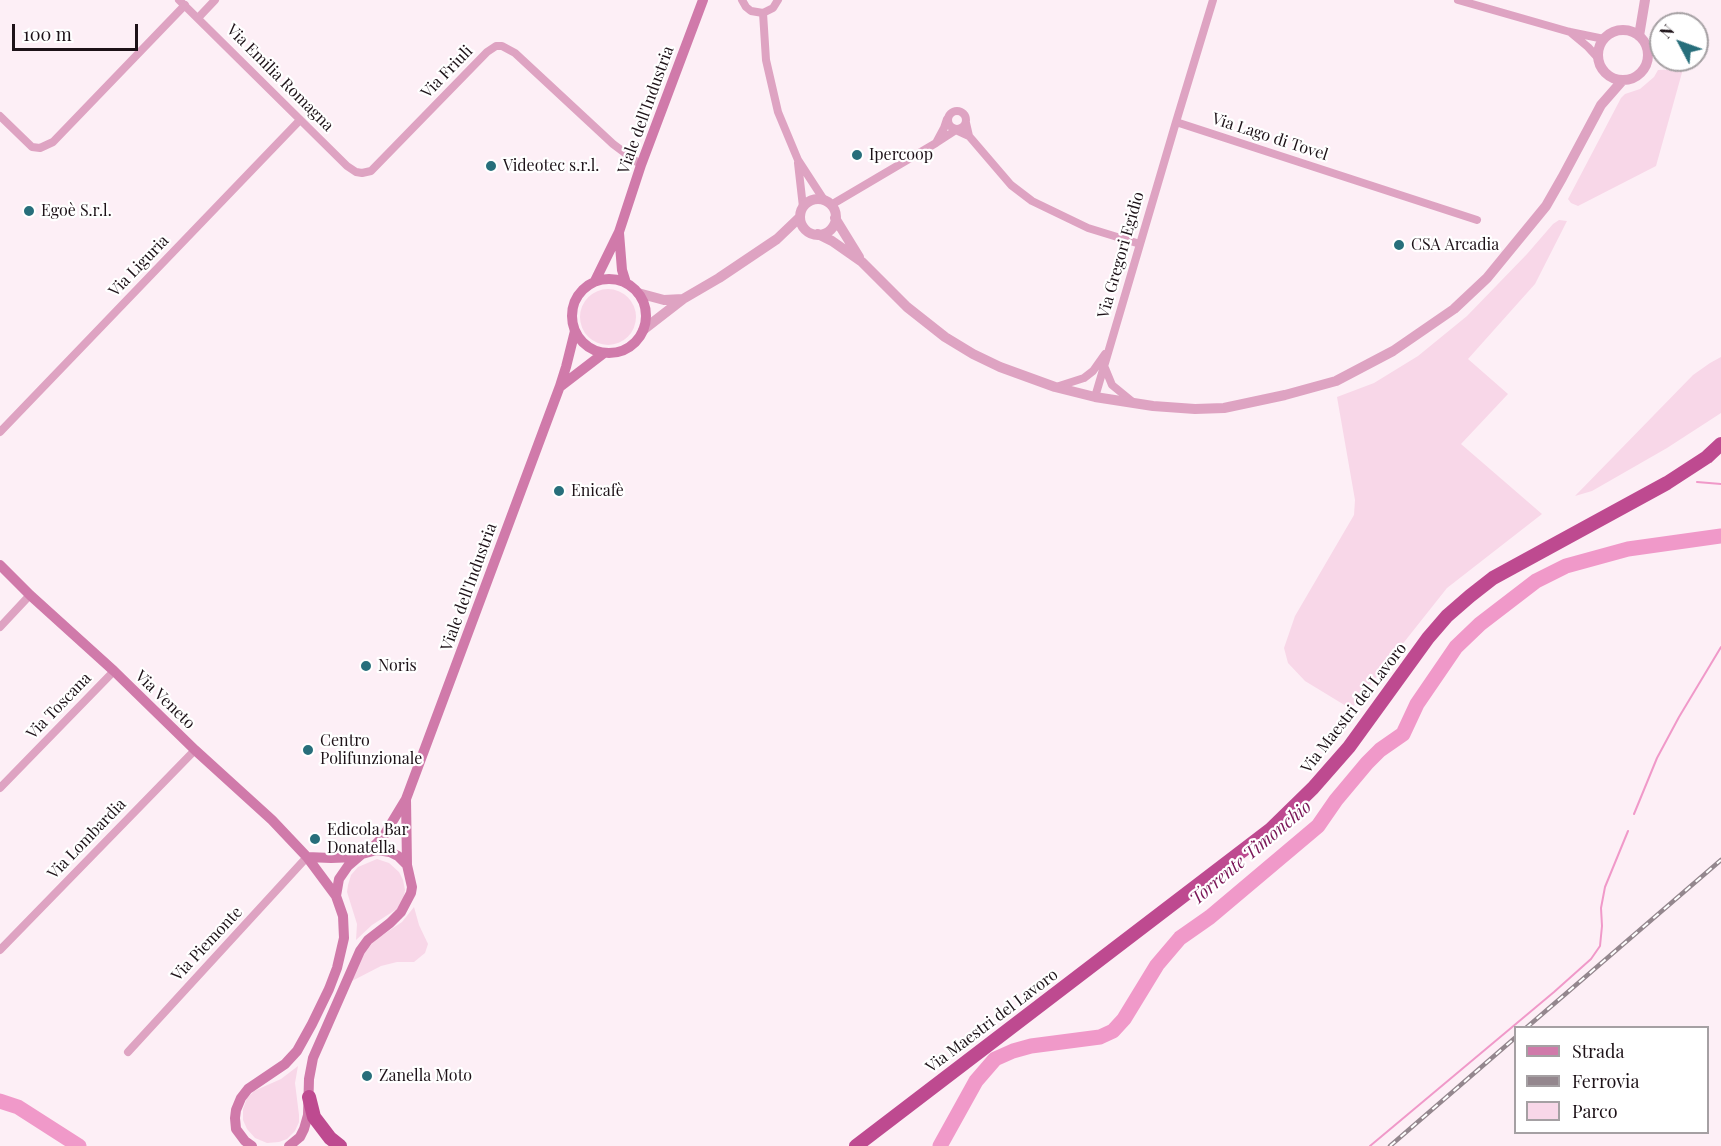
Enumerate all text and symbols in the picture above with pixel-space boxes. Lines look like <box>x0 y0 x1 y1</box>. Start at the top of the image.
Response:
scale bar <box>15 12 141 50</box>
north arrow <box>1649 12 1709 72</box>
text: N <box>1655 20 1678 42</box>
street label: Via Emilia Romagna <box>223 21 337 135</box>
text: 100 m <box>23 22 72 46</box>
street label: Via Friuli <box>417 42 477 102</box>
street label: Viale dell'Industria <box>614 44 678 176</box>
street label: Via Lago di Tovel <box>1210 109 1330 165</box>
place label: Ipercoop <box>869 145 933 165</box>
marker: Ipercoop <box>850 148 864 162</box>
place label: Videotec s.r.l. <box>503 156 599 176</box>
marker: Videotec s.r.l. <box>484 159 498 173</box>
street label: Via Gregori Egidio <box>1094 189 1148 321</box>
place label: Egoè S.r.l. <box>41 201 112 221</box>
marker: Egoè S.r.l. <box>22 204 36 218</box>
street label: Via Liguria <box>105 231 173 301</box>
place label: CSA Arcadia <box>1411 235 1499 255</box>
marker: CSA Arcadia <box>1392 238 1406 252</box>
place label: Enicafè <box>571 481 624 501</box>
marker: Enicafè <box>552 484 566 498</box>
street label: Viale dell'Industria <box>437 521 501 653</box>
street label: Via Maestri del Lavoro <box>1297 639 1411 777</box>
place label: Noris <box>378 656 417 676</box>
marker: Noris <box>359 659 373 673</box>
street label: Via Veneto <box>131 667 199 733</box>
street label: Via Toscana <box>23 669 95 743</box>
place label: Centro Polifunzionale <box>320 731 422 769</box>
marker: Centro Polifunzionale <box>301 743 315 757</box>
street label: Via Lombardia <box>44 795 130 883</box>
water label: Torrente Timonchio <box>1186 796 1316 910</box>
place label: Edicola Bar Donatella <box>327 820 409 858</box>
marker: Edicola Bar Donatella <box>308 832 322 846</box>
street label: Via Piemonte <box>168 903 246 985</box>
street label: Via Maestri del Lavoro <box>922 965 1062 1077</box>
legend <box>1514 1026 1709 1134</box>
text: Strada <box>1572 1039 1625 1063</box>
place label: Zanella Moto <box>379 1066 472 1086</box>
marker: Zanella Moto <box>360 1069 374 1083</box>
text: Ferrovia <box>1572 1069 1639 1093</box>
text: Parco <box>1572 1099 1618 1123</box>

